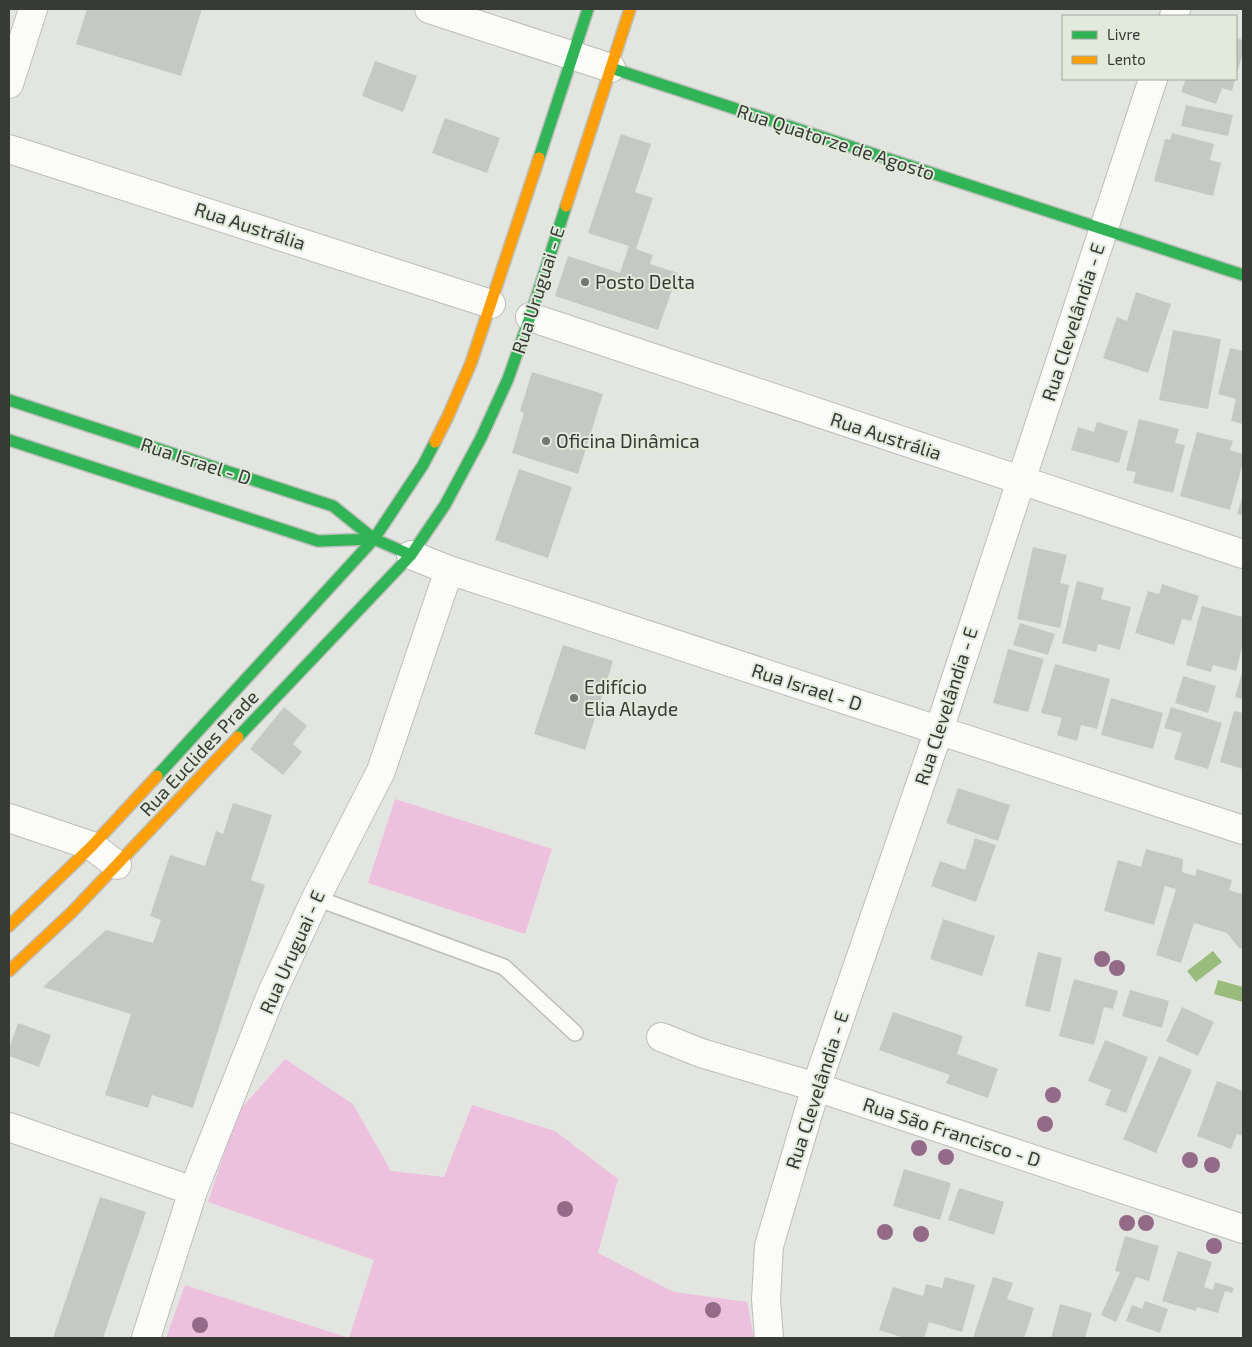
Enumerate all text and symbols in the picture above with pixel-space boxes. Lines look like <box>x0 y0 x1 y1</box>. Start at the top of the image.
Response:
legend <box>1062 15 1237 80</box>
text: Livre <box>1107 25 1140 43</box>
text: Lento <box>1107 50 1146 68</box>
street label: Rua Quatorze de Agosto <box>734 99 938 184</box>
street label: Rua Austrália <box>192 197 308 254</box>
street label: Rua Uruguai - E <box>506 223 569 356</box>
street label: Rua Clevelândia - E <box>1036 240 1109 404</box>
place label: Posto Delta <box>595 270 695 293</box>
marker: Posto Delta <box>579 276 591 288</box>
street label: Rua Austrália <box>828 407 944 464</box>
place label: Oficina Dinâmica <box>556 429 700 452</box>
street label: Rua Israel - D <box>138 432 254 489</box>
marker: Oficina Dinâmica <box>540 435 552 447</box>
street label: Rua Clevelândia - E <box>909 624 982 788</box>
street label: Rua Israel - D <box>749 658 865 715</box>
place label: Edifício Elia Alayde <box>584 675 678 720</box>
street label: Rua Euclides Prade <box>134 685 263 820</box>
marker: Edifício Elia Alayde <box>568 692 580 704</box>
street label: Rua Uruguai - E <box>254 887 329 1017</box>
street label: Rua Clevelândia - E <box>780 1008 853 1172</box>
street label: Rua São Francisco - D <box>860 1092 1044 1171</box>

